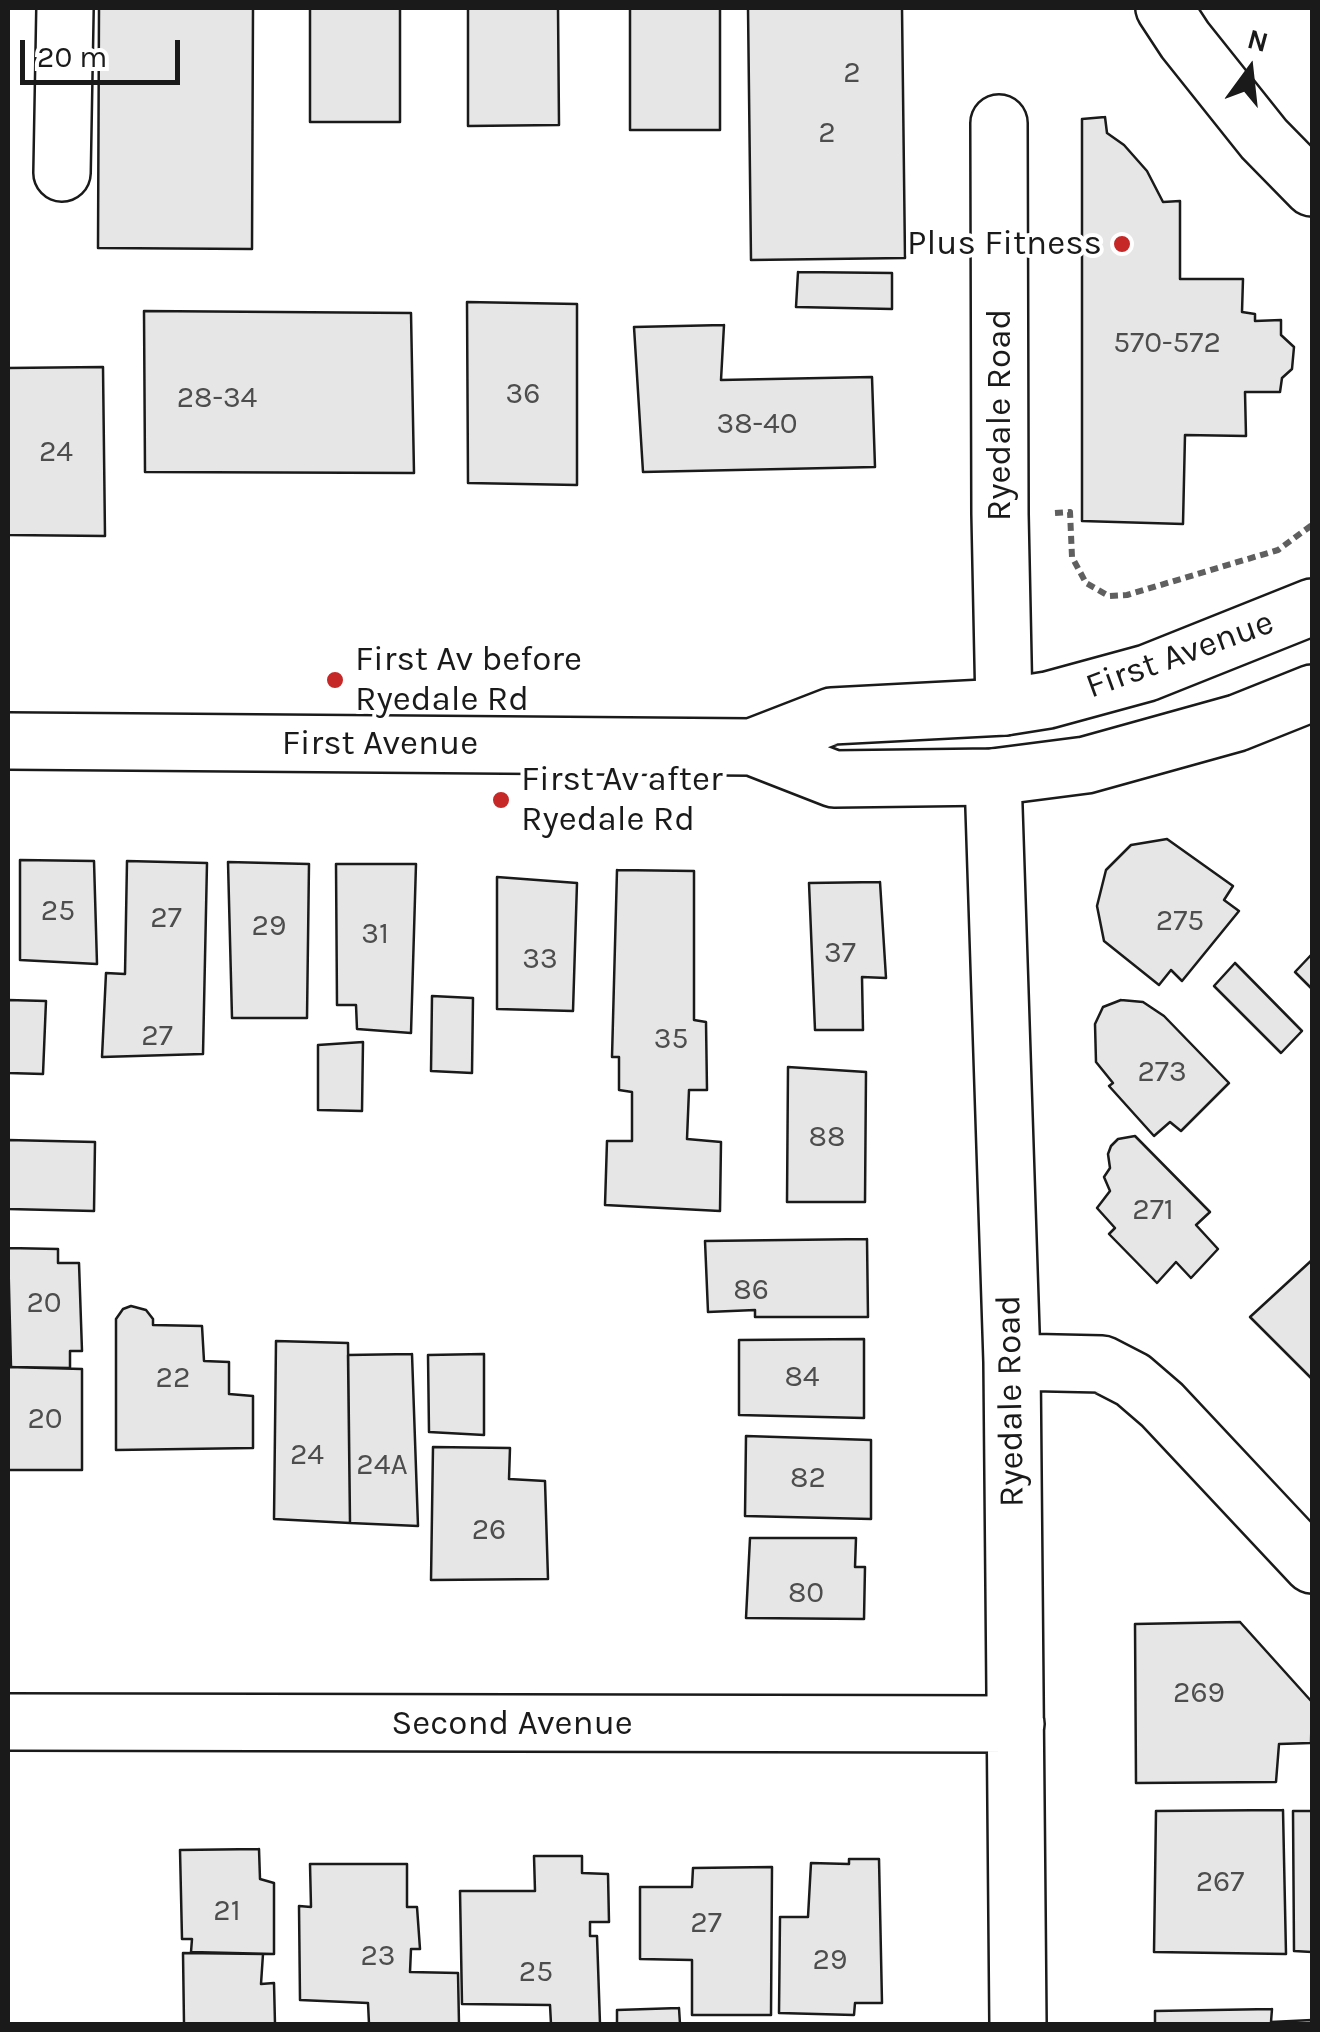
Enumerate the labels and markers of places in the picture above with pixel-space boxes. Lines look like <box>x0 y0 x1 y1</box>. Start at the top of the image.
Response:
place label: Plus Fitness <box>907 223 1102 265</box>
marker: Plus Fitness <box>1111 233 1133 255</box>
place label: First Av before Ryedale Rd <box>355 639 582 721</box>
marker: First Av before Ryedale Rd <box>324 669 346 691</box>
place label: First Av after Ryedale Rd <box>521 759 723 841</box>
marker: First Av after Ryedale Rd <box>490 789 512 811</box>

